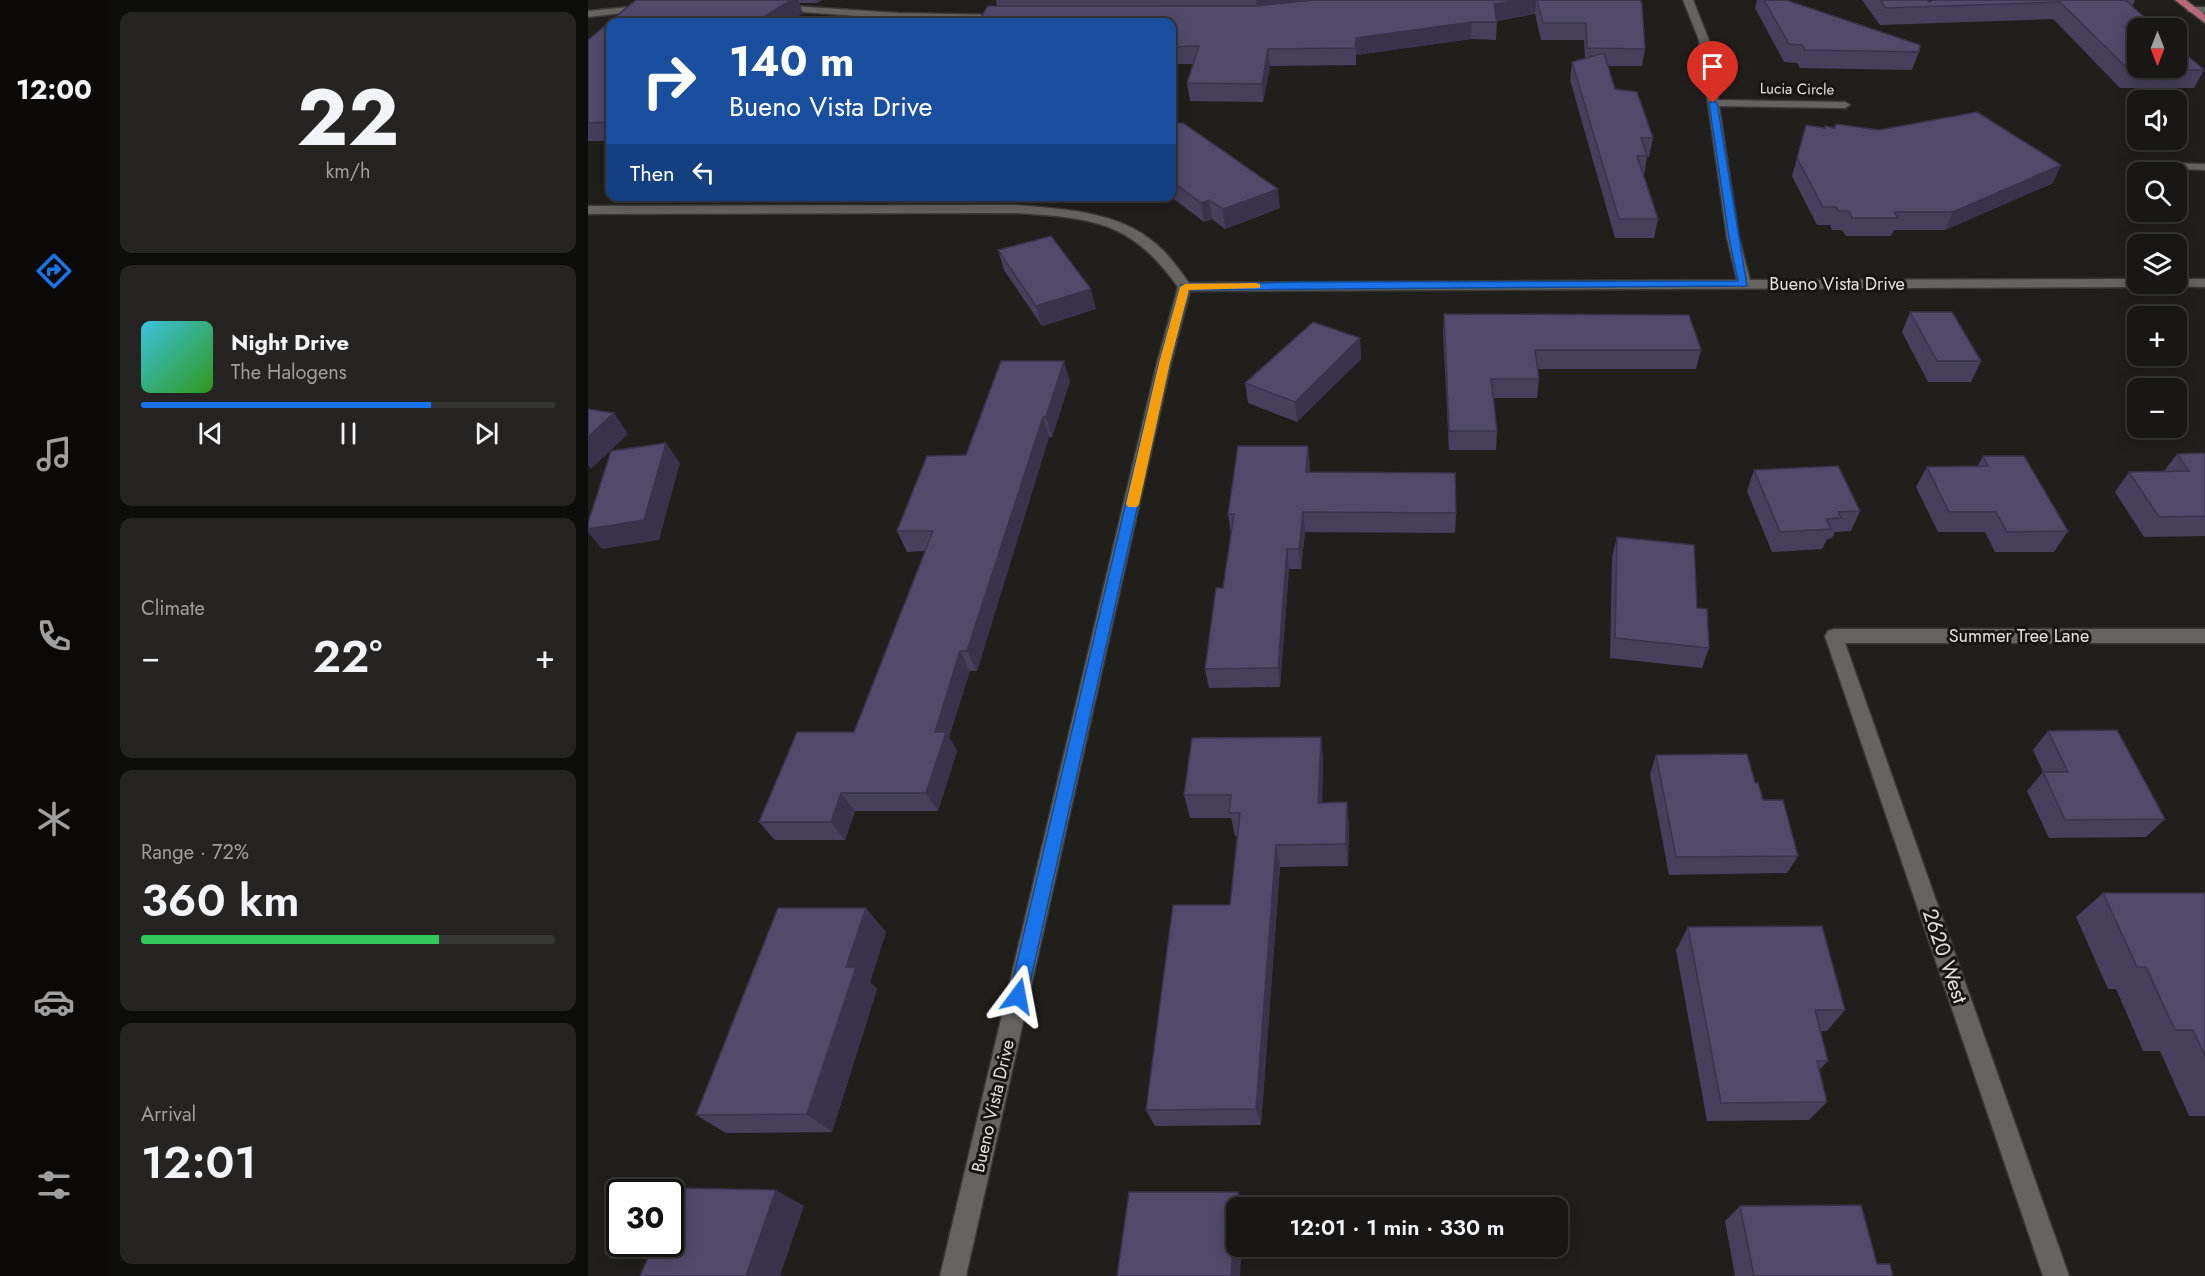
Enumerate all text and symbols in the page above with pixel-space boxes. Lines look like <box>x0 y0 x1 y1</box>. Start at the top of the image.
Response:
north arrow <box>2127 18 2187 78</box>
map controls <box>2127 18 2187 438</box>
text: 140 m <box>729 31 855 92</box>
pin <box>1687 41 1738 103</box>
icon: right <box>630 42 708 120</box>
icon: arrive <box>1696 50 1729 83</box>
text: 22 <box>297 62 399 174</box>
text: 12:00 <box>16 70 92 109</box>
street label: Lucia Circle <box>1760 77 1835 101</box>
text: Bueno Vista Drive <box>729 87 932 126</box>
button: sound <box>2127 90 2187 150</box>
icon: left <box>687 156 720 189</box>
text: km/h <box>325 157 371 186</box>
text: Then <box>630 157 675 189</box>
button: search <box>2127 162 2187 222</box>
button: layers <box>2127 234 2187 294</box>
icon: directions <box>33 250 75 292</box>
street label: Bueno Vista Drive <box>1769 271 1905 297</box>
button: + <box>2127 306 2187 366</box>
text: Night Drive <box>231 326 349 358</box>
text: The Halogens <box>231 358 347 387</box>
button: − <box>2127 378 2187 438</box>
icon: previous <box>194 417 227 450</box>
icon: pause <box>332 417 365 450</box>
icon: next <box>470 417 503 450</box>
icon: music <box>33 433 75 475</box>
text: Climate <box>141 594 205 623</box>
icon: phone <box>33 615 75 657</box>
street label: Summer Tree Lane <box>1949 623 2089 649</box>
text: 22° <box>313 624 382 689</box>
text: − <box>141 633 160 680</box>
text: + <box>535 633 555 680</box>
icon: climate <box>33 798 75 840</box>
text: Range · 72% <box>141 838 249 867</box>
text: 360 km <box>141 868 300 933</box>
street label: 2620 West <box>1915 905 1975 1007</box>
position arrow <box>986 964 1050 1028</box>
icon: car <box>33 981 75 1023</box>
street label: Bueno Vista Drive <box>965 1037 1021 1175</box>
text: Arrival <box>141 1100 196 1129</box>
text: 12:01 <box>141 1130 257 1195</box>
icon: filters <box>33 1164 75 1206</box>
speed limit sign: 30 <box>606 1179 684 1257</box>
text: 12:01 · 1 min · 330 m <box>1289 1211 1505 1243</box>

